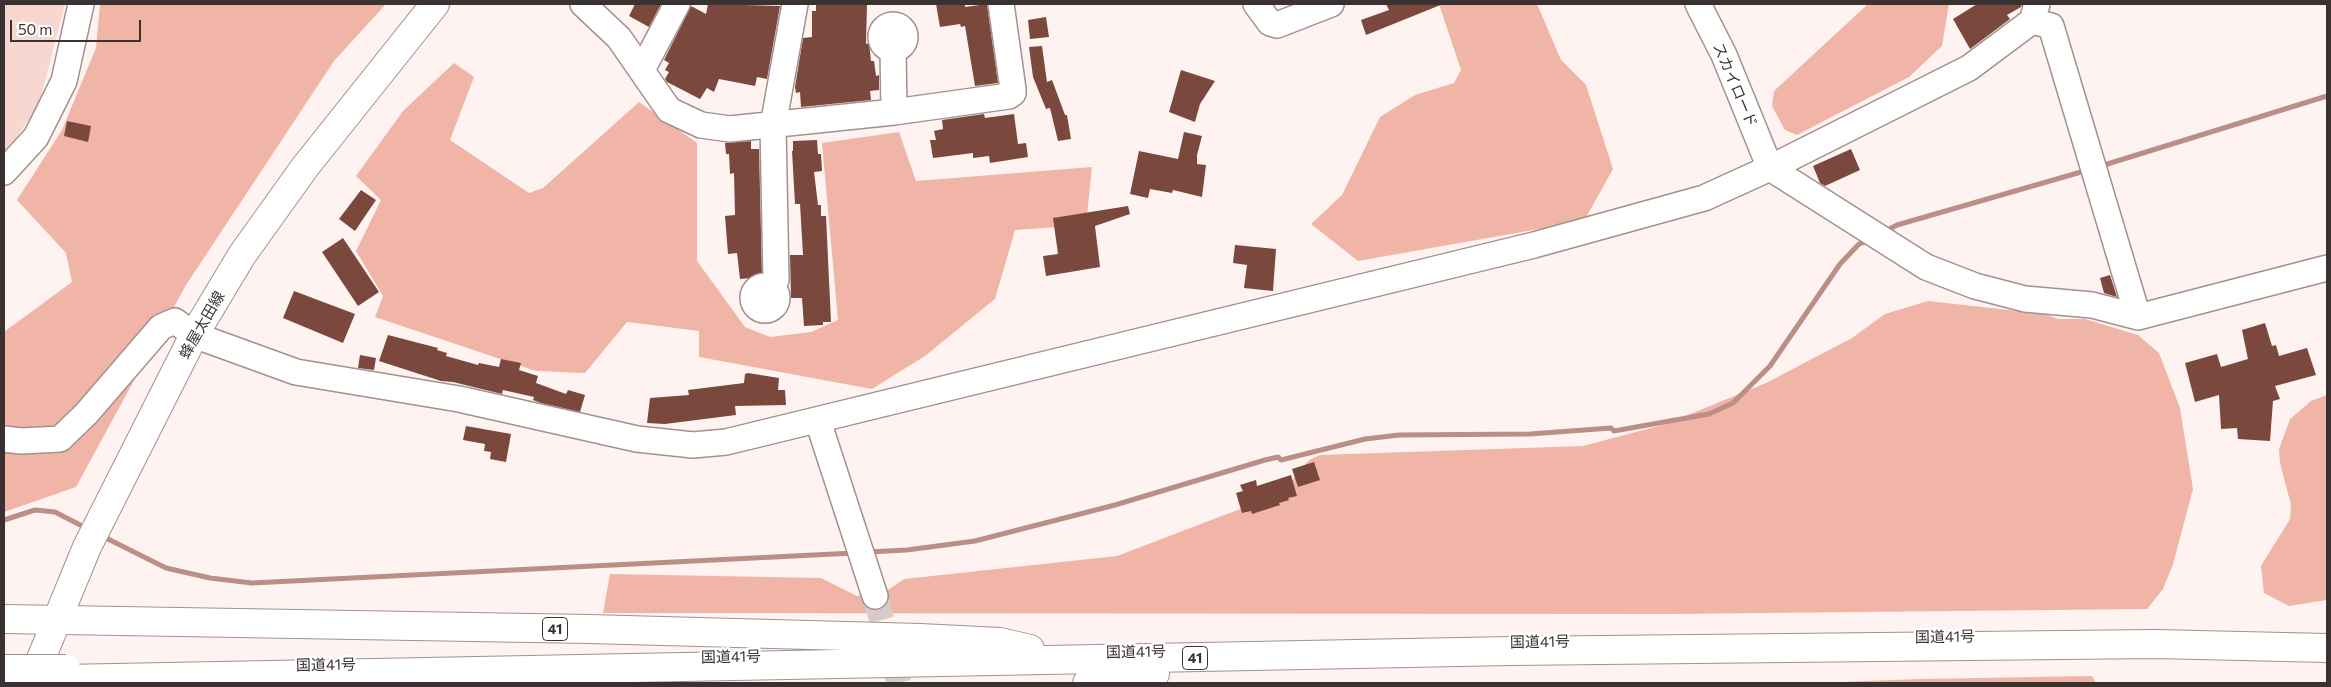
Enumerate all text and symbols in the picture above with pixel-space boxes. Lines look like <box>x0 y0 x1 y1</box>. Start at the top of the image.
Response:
scale bar <box>12 10 144 42</box>
text: 50 m <box>18 20 52 38</box>
street label: スカイロード <box>1709 40 1761 130</box>
street label: 蜂屋太田線 <box>175 288 229 362</box>
road number: 41 <box>542 618 568 640</box>
street label: 国道41号 <box>1915 627 1975 647</box>
street label: 国道41号 <box>1510 632 1570 652</box>
street label: 国道41号 <box>1106 642 1166 662</box>
road number: 41 <box>1182 646 1208 670</box>
street label: 国道41号 <box>701 647 761 667</box>
street label: 国道41号 <box>296 655 356 675</box>

